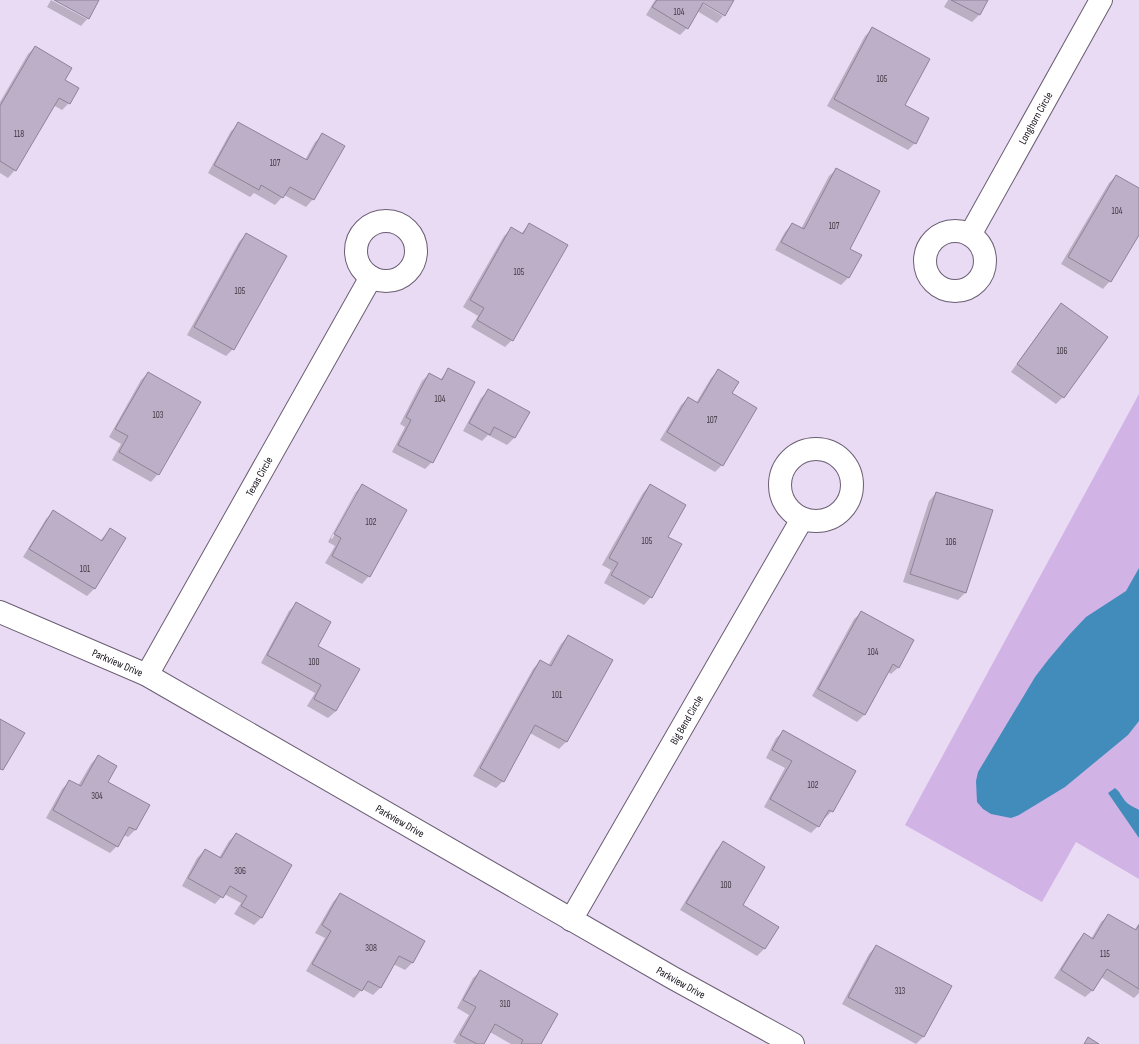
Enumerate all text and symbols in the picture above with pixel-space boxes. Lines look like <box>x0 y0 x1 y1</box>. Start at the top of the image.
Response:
house number: 104 <box>674 7 685 18</box>
house number: 105 <box>877 74 888 85</box>
street label: Longhorn Circle <box>1016 90 1055 147</box>
house number: 118 <box>14 129 24 140</box>
house number: 107 <box>270 158 281 169</box>
house number: 104 <box>1112 206 1123 217</box>
house number: 107 <box>829 221 840 232</box>
house number: 105 <box>514 267 525 278</box>
house number: 105 <box>235 286 246 297</box>
house number: 106 <box>1056 346 1068 357</box>
house number: 104 <box>435 394 446 405</box>
house number: 103 <box>153 410 164 421</box>
house number: 107 <box>707 415 718 426</box>
street label: Texas Circle <box>243 454 276 499</box>
house number: 102 <box>366 517 377 528</box>
house number: 105 <box>642 536 653 547</box>
house number: 106 <box>945 537 957 548</box>
house number: 101 <box>80 564 91 575</box>
street label: Parkview Drive <box>90 646 145 679</box>
house number: 104 <box>868 647 879 658</box>
house number: 100 <box>308 657 320 668</box>
house number: 101 <box>552 690 563 701</box>
street label: Big Bend Circle <box>667 693 706 747</box>
house number: 102 <box>808 780 819 791</box>
house number: 304 <box>91 791 103 802</box>
street label: Parkview Drive <box>373 802 426 840</box>
house number: 306 <box>234 866 246 877</box>
house number: 100 <box>720 880 732 891</box>
house number: 308 <box>365 943 377 954</box>
house number: 115 <box>1100 949 1110 960</box>
street label: Parkview Drive <box>654 964 707 1002</box>
house number: 313 <box>895 986 906 997</box>
house number: 310 <box>500 999 510 1010</box>

